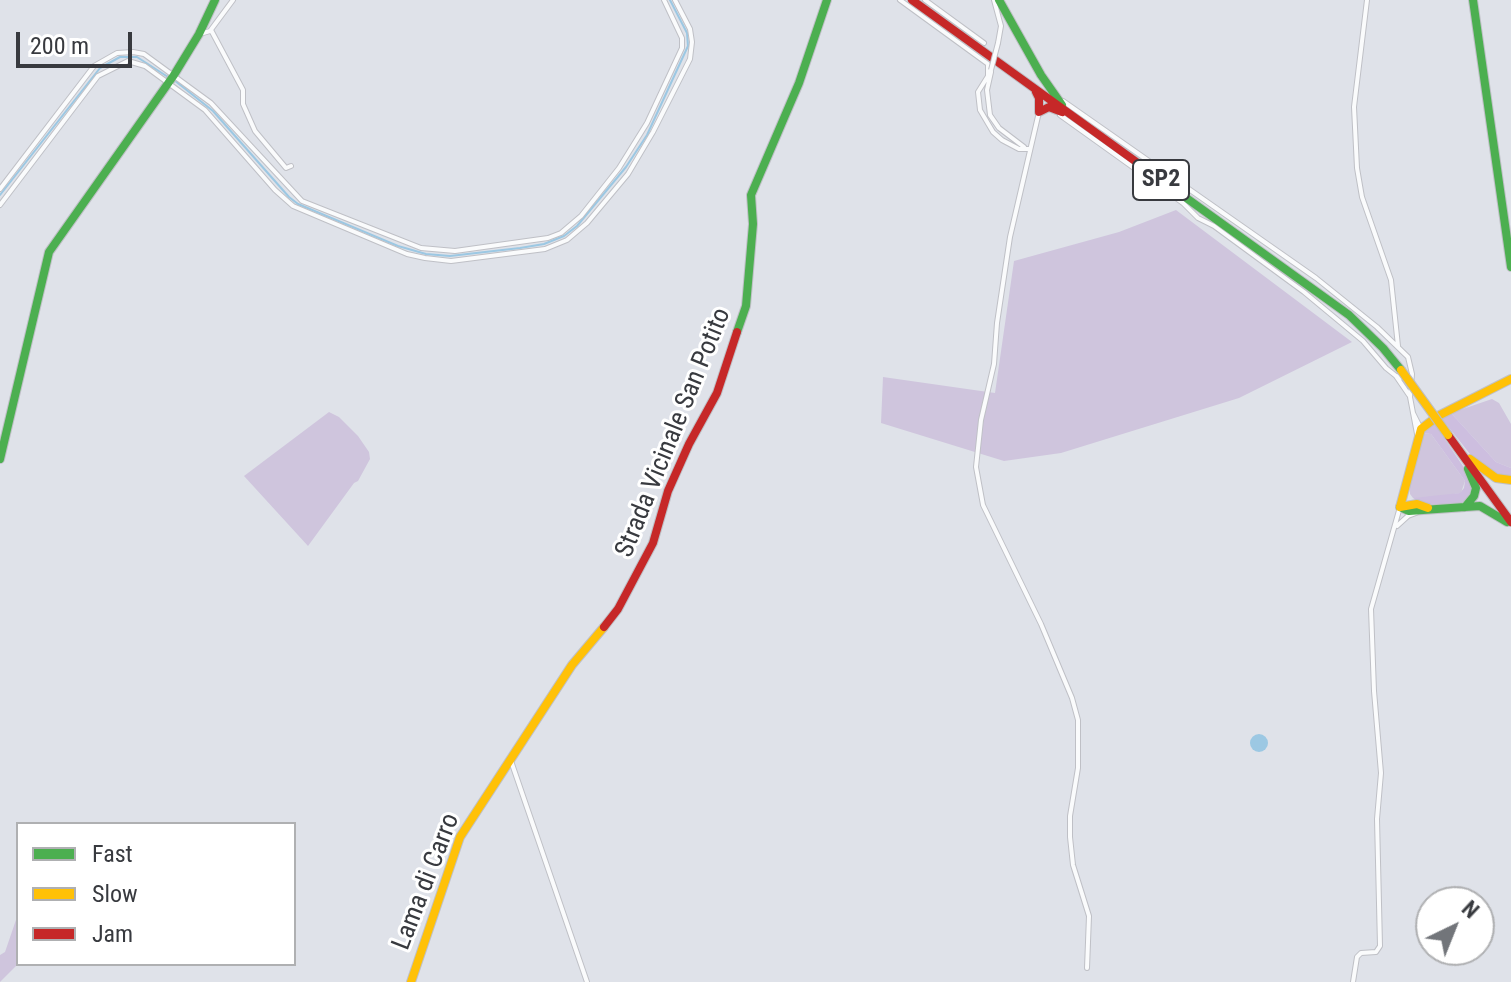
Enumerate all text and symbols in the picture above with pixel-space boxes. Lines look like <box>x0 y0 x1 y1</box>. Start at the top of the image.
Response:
scale bar <box>20 16 136 66</box>
text: 200 m <box>30 32 89 60</box>
road number: SP2 <box>1133 160 1189 200</box>
street label: Strada Vicinale San Potito <box>610 304 738 562</box>
street label: Lama di Carro <box>387 809 467 955</box>
legend <box>16 822 296 966</box>
text: Fast <box>92 840 133 868</box>
text: Slow <box>92 880 138 908</box>
north arrow <box>1415 886 1495 966</box>
text: N <box>1457 896 1484 923</box>
text: Jam <box>92 920 133 948</box>

